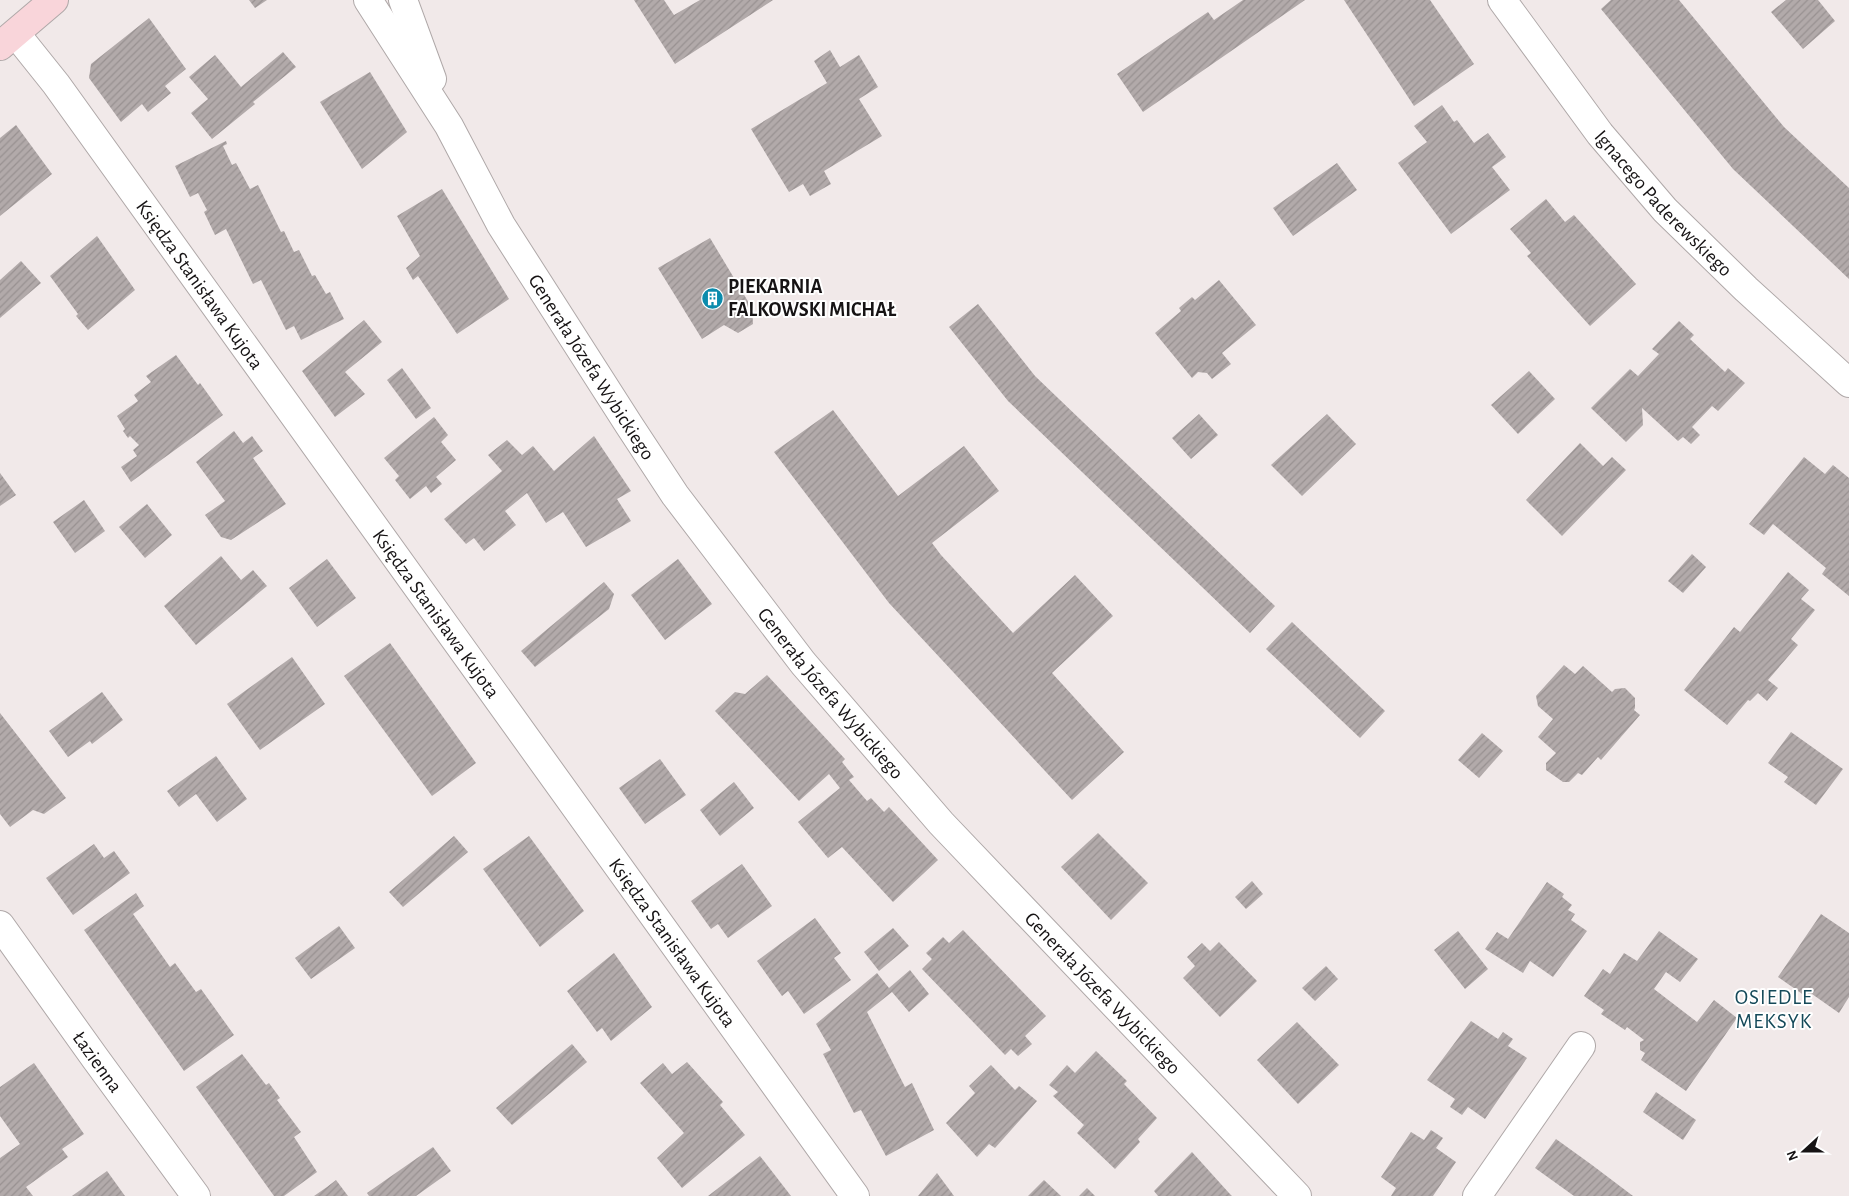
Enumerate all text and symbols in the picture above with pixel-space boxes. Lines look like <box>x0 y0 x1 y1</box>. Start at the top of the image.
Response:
street label: Ignacego Paderewskiego <box>1590 127 1736 281</box>
street label: Księdza Stanisława Kujota <box>132 197 267 373</box>
street label: Generała Józefa Wybickiego <box>524 271 658 464</box>
place label: PIEKARNIA FALKOWSKI MICHAŁ <box>728 277 896 320</box>
building icon: PIEKARNIA FALKOWSKI MICHAŁ <box>700 286 724 310</box>
street label: Księdza Stanisława Kujota <box>368 526 503 702</box>
street label: Generała Józefa Wybickiego <box>754 604 907 783</box>
street label: Księdza Stanisława Kujota <box>605 855 739 1031</box>
street label: Generała Józefa Wybickiego <box>1020 908 1184 1078</box>
district label: OSIEDLE MEKSYK <box>1735 987 1813 1032</box>
street label: Łazienna <box>68 1028 126 1096</box>
north arrow <box>1779 1126 1829 1176</box>
text: N <box>1785 1148 1801 1162</box>

